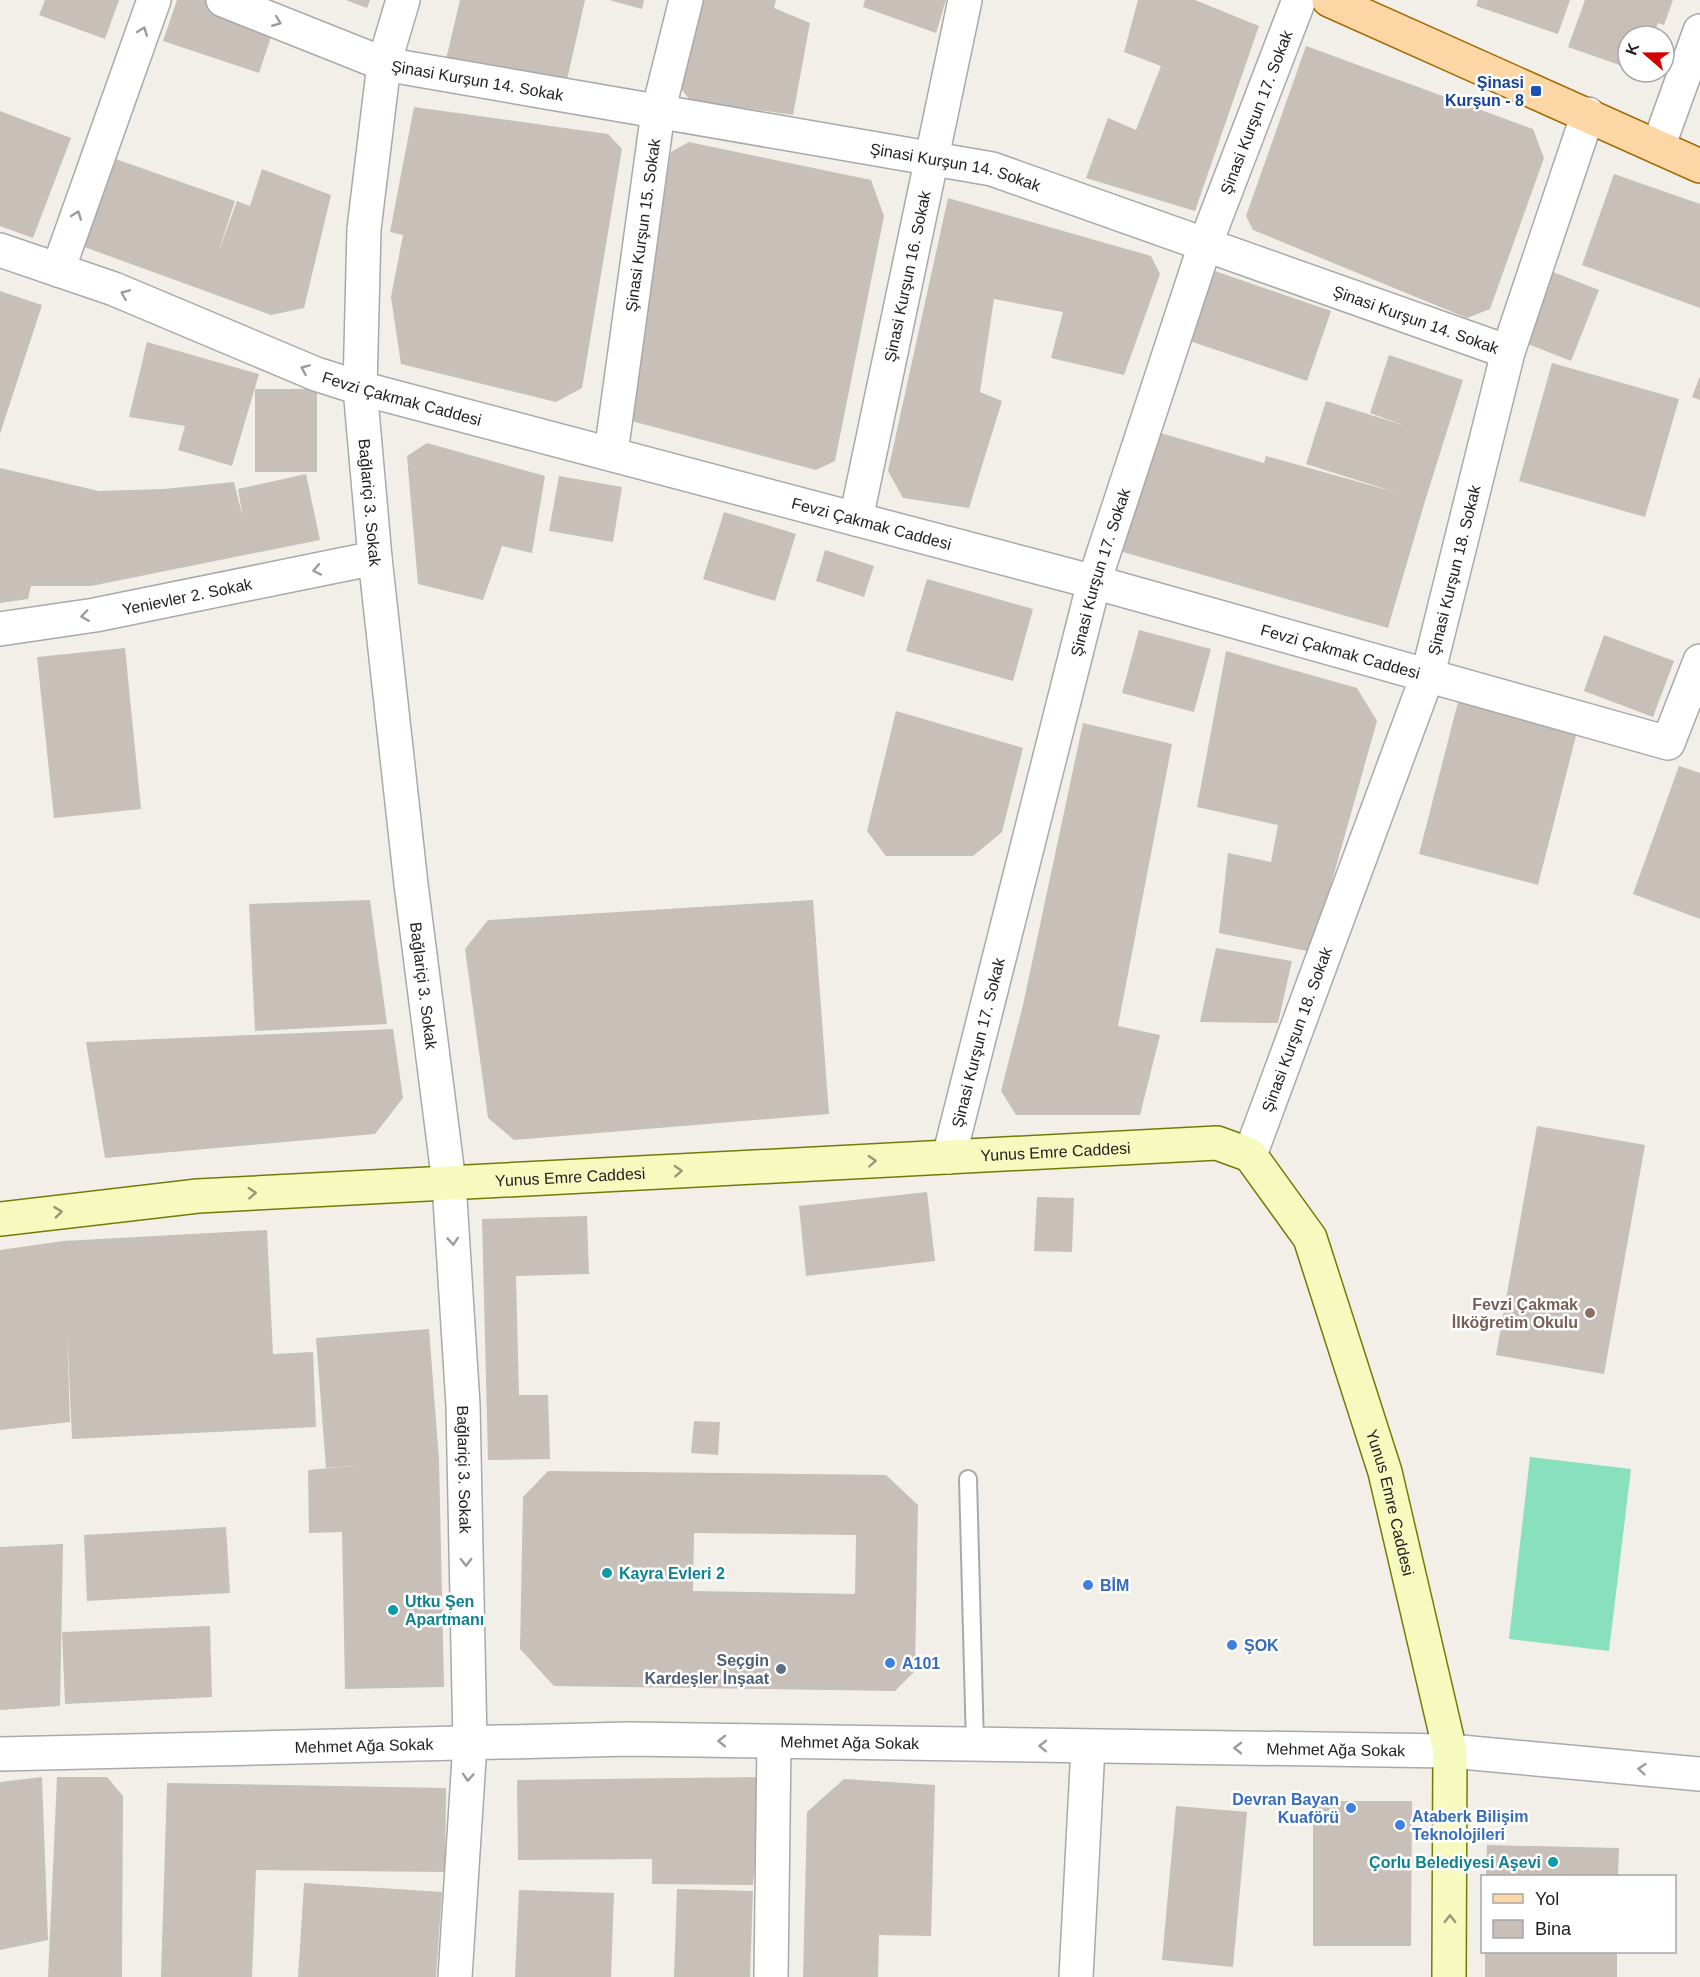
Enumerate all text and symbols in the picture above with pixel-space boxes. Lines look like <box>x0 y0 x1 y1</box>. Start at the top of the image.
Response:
one-way arrow <box>271 14 282 27</box>
north arrow <box>1616 24 1676 84</box>
one-way arrow <box>136 26 148 37</box>
street label: Şinasi Kurşun 17. Sokak <box>1217 27 1296 197</box>
text: K <box>1622 40 1642 57</box>
street label: Şinasi Kurşun 14. Sokak <box>390 57 566 104</box>
place label: Şinasi Kurşun - 8 <box>1445 74 1524 109</box>
marker: Şinasi Kurşun - 8 <box>1529 84 1543 98</box>
street label: Şinasi Kurşun 15. Sokak <box>623 137 663 313</box>
street label: Şinasi Kurşun 14. Sokak <box>869 140 1044 195</box>
street label: Şinasi Kurşun 16. Sokak <box>881 188 934 364</box>
one-way arrow <box>70 210 83 221</box>
street label: Şinasi Kurşun 14. Sokak <box>1331 283 1502 357</box>
one-way arrow <box>120 289 131 301</box>
one-way arrow <box>300 364 311 376</box>
street label: Fevzi Çakmak Caddesi <box>320 369 483 429</box>
street label: Bağlariçi 3. Sokak <box>356 438 384 568</box>
street label: Şinasi Kurşun 18. Sokak <box>1425 482 1484 657</box>
street label: Şinasi Kurşun 17. Sokak <box>1068 485 1134 658</box>
street label: Fevzi Çakmak Caddesi <box>790 494 953 553</box>
one-way arrow <box>313 563 323 576</box>
street label: Yenievler 2. Sokak <box>121 575 255 618</box>
one-way arrow <box>80 610 90 622</box>
street label: Fevzi Çakmak Caddesi <box>1259 621 1422 682</box>
street label: Bağlariçi 3. Sokak <box>407 921 440 1051</box>
street label: Şinasi Kurşun 18. Sokak <box>1259 944 1336 1114</box>
street label: Şinasi Kurşun 17. Sokak <box>949 955 1008 1129</box>
street label: Yunus Emre Caddesi <box>980 1140 1131 1164</box>
one-way arrow <box>868 1154 877 1167</box>
one-way arrow <box>673 1164 682 1177</box>
street label: Yunus Emre Caddesi <box>495 1165 646 1190</box>
one-way arrow <box>248 1186 257 1199</box>
one-way arrow <box>54 1206 63 1219</box>
one-way arrow <box>446 1236 459 1245</box>
place label: Fevzi Çakmak İlköğretim Okulu <box>1452 1296 1578 1331</box>
marker: Fevzi Çakmak İlköğretim Okulu <box>1583 1306 1597 1320</box>
street label: Bağlariçi 3. Sokak <box>454 1405 474 1535</box>
street label: Yunus Emre Caddesi <box>1363 1427 1417 1578</box>
one-way arrow <box>460 1557 473 1566</box>
place label: Kayra Evleri 2 <box>619 1565 725 1582</box>
marker: Kayra Evleri 2 <box>600 1566 614 1580</box>
place label: BİM <box>1100 1577 1129 1594</box>
marker: BİM <box>1081 1578 1095 1592</box>
place label: Utku Şen Apartmanı <box>405 1593 484 1628</box>
marker: Utku Şen Apartmanı <box>386 1603 400 1617</box>
place label: ŞOK <box>1244 1637 1279 1654</box>
marker: ŞOK <box>1225 1638 1239 1652</box>
place label: Seçgin Kardeşler İnşaat <box>644 1652 770 1687</box>
place label: A101 <box>902 1655 940 1672</box>
marker: A101 <box>883 1656 897 1670</box>
marker: Seçgin Kardeşler İnşaat <box>774 1662 788 1676</box>
street label: Mehmet Ağa Sokak <box>780 1733 920 1752</box>
one-way arrow <box>717 1735 726 1748</box>
street label: Mehmet Ağa Sokak <box>294 1736 434 1756</box>
one-way arrow <box>1038 1740 1047 1752</box>
street label: Mehmet Ağa Sokak <box>1266 1740 1406 1759</box>
one-way arrow <box>1233 1742 1242 1754</box>
one-way arrow <box>1637 1763 1646 1776</box>
one-way arrow <box>461 1773 474 1782</box>
place label: Devran Bayan Kuaförü <box>1232 1791 1339 1826</box>
marker: Devran Bayan Kuaförü <box>1344 1801 1358 1815</box>
place label: Ataberk Bilişim Teknolojileri <box>1412 1808 1528 1843</box>
marker: Ataberk Bilişim Teknolojileri <box>1393 1818 1407 1832</box>
place label: Çorlu Belediyesi Aşevi <box>1369 1854 1541 1871</box>
marker: Çorlu Belediyesi Aşevi <box>1546 1855 1560 1869</box>
legend <box>1481 1875 1676 1953</box>
text: Yol <box>1535 1889 1559 1909</box>
one-way arrow <box>1444 1914 1456 1923</box>
text: Bina <box>1535 1919 1572 1939</box>

